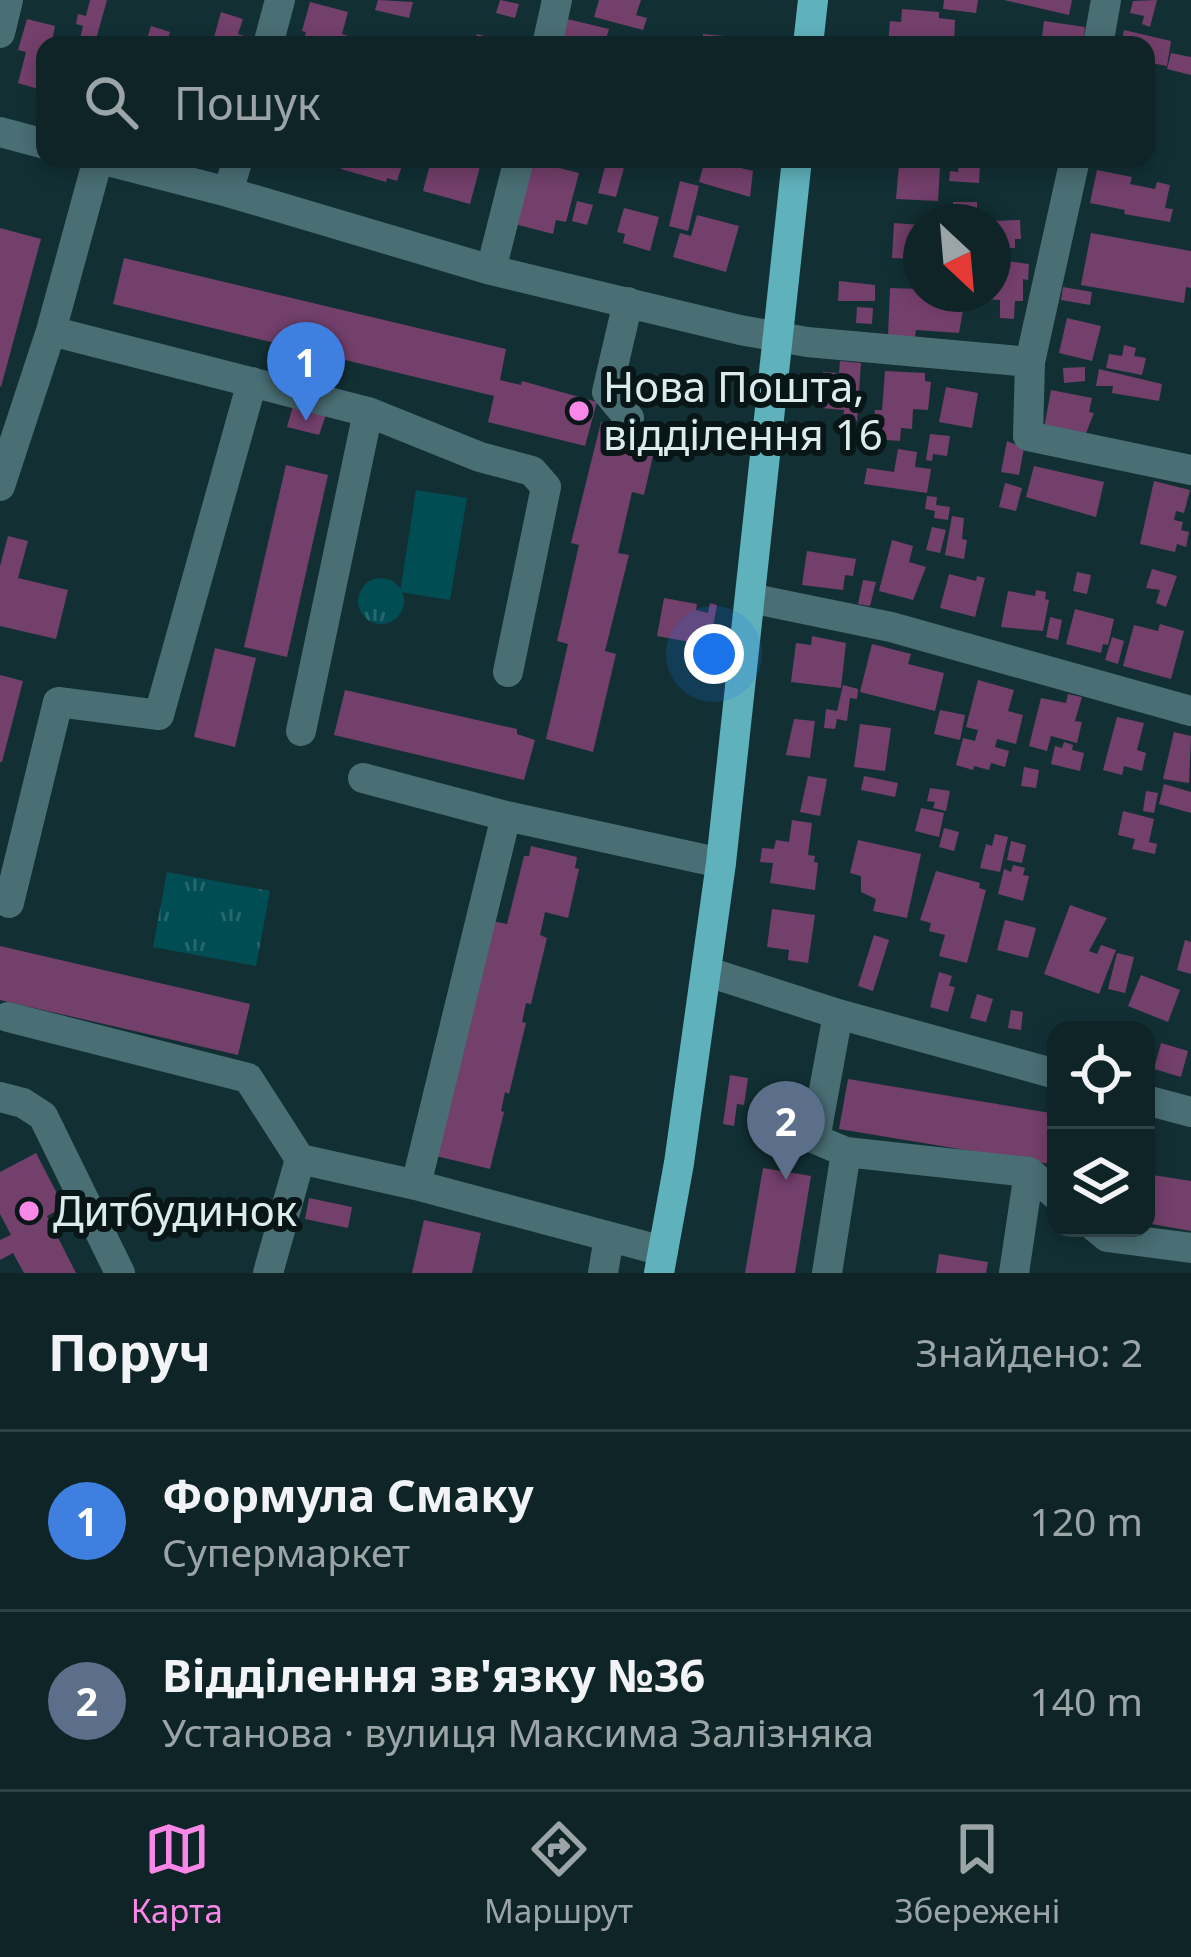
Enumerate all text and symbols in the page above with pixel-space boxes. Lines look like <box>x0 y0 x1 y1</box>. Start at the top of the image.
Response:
search box <box>36 36 1155 168</box>
icon: search <box>78 69 144 135</box>
text: Пошук <box>174 72 321 133</box>
north arrow <box>903 204 1011 312</box>
pin: 1 <box>267 322 345 421</box>
place label: Нова Пошта, відділення 16 <box>603 357 883 462</box>
marker: Нова Пошта, відділення 16 <box>566 398 592 424</box>
your location <box>684 624 744 684</box>
map controls <box>1047 1021 1155 1237</box>
button: locate <box>1047 1021 1155 1129</box>
pin: 2 <box>747 1081 825 1180</box>
button: layers <box>1047 1129 1155 1237</box>
place label: Дитбудинок <box>53 1181 297 1238</box>
marker: Дитбудинок <box>16 1198 42 1224</box>
text: Поруч <box>48 1316 211 1386</box>
text: Знайдено: 2 <box>915 1325 1143 1378</box>
text: Формула Смаку <box>162 1464 534 1525</box>
text: 1 <box>76 1494 98 1547</box>
text: 120 m <box>1029 1494 1143 1547</box>
text: Супермаркет <box>162 1525 410 1578</box>
text: Відділення зв'язку №36 <box>162 1644 705 1705</box>
text: 2 <box>76 1674 98 1727</box>
text: 140 m <box>1029 1674 1143 1727</box>
text: Установа · вулиця Максима Залізняка <box>162 1705 874 1758</box>
tab: Карта <box>131 1816 223 1933</box>
tab: Маршрут <box>484 1816 633 1933</box>
tab: Збережені <box>894 1816 1060 1933</box>

